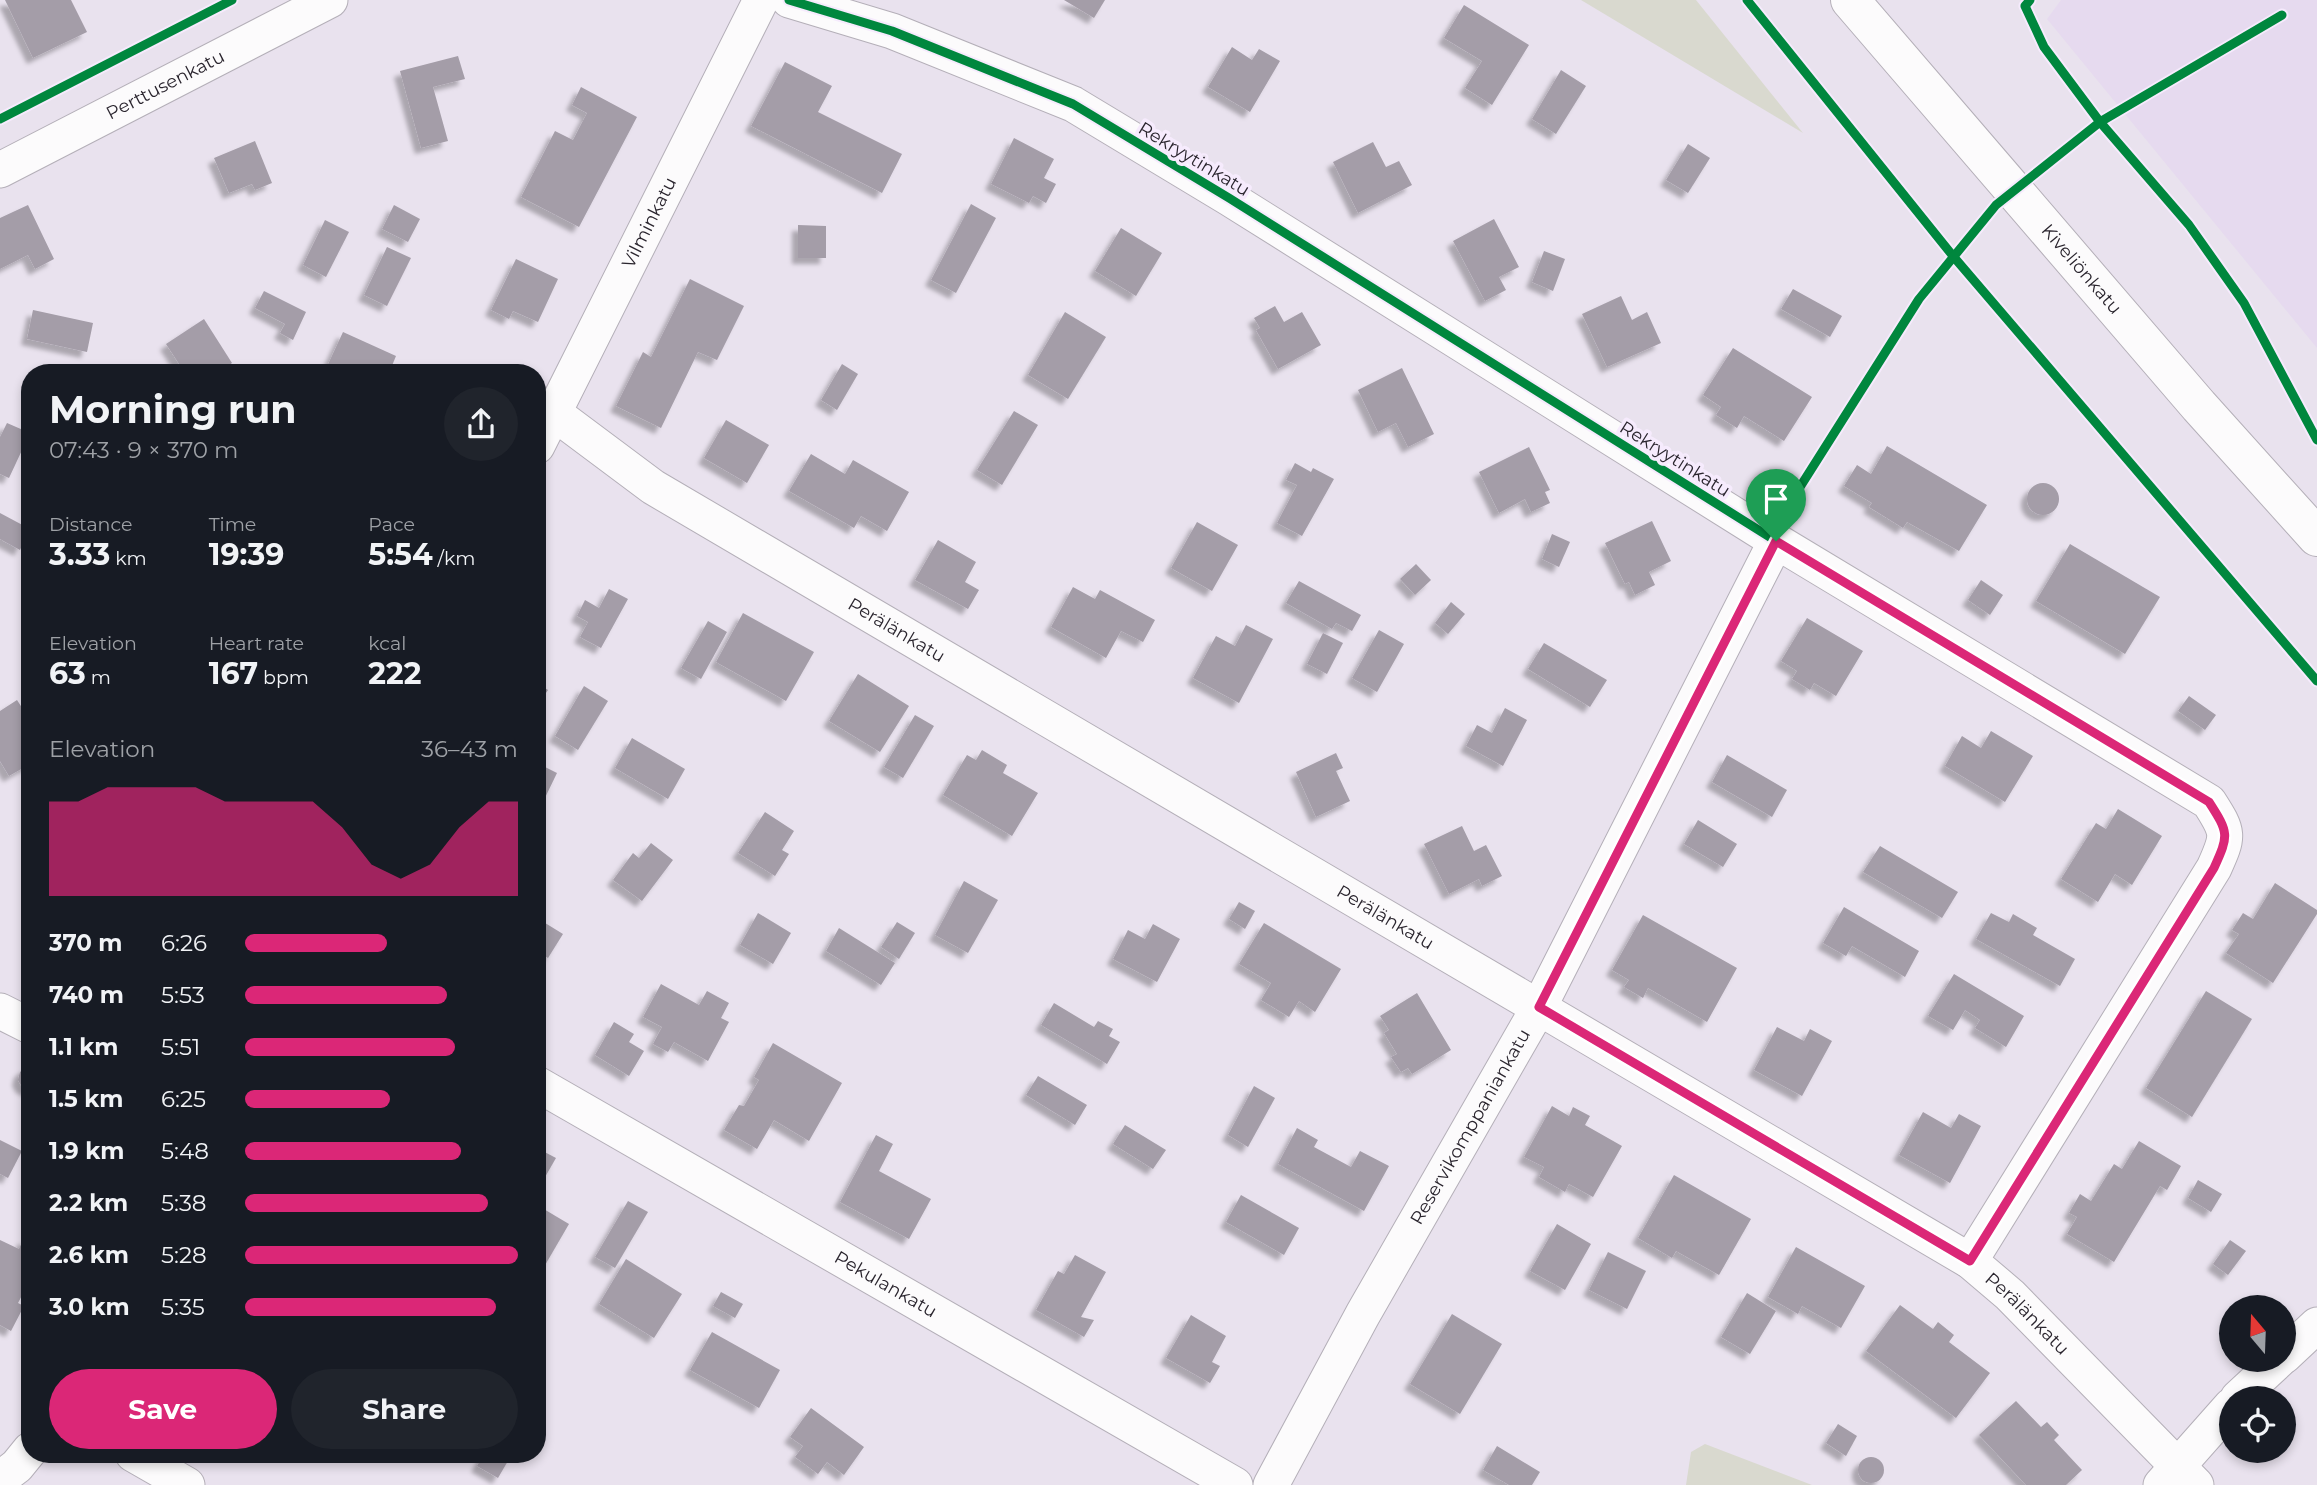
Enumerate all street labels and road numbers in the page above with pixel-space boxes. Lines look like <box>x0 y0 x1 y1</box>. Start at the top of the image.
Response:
street label: Perttusenkatu <box>103 45 228 124</box>
street label: Rekryytinkatu <box>1134 117 1254 201</box>
street label: Vilminkatu <box>617 174 681 272</box>
street label: Kiveliönkatu <box>2037 220 2126 319</box>
street label: Rekryytinkatu <box>1616 416 1734 502</box>
street label: Perälänkatu <box>844 593 949 667</box>
street label: Perälänkatu <box>1333 880 1438 954</box>
street label: Reservikomppaniankatu <box>1406 1025 1535 1228</box>
street label: Pekulankatu <box>830 1246 941 1322</box>
street label: Perälänkatu <box>1981 1268 2074 1360</box>

